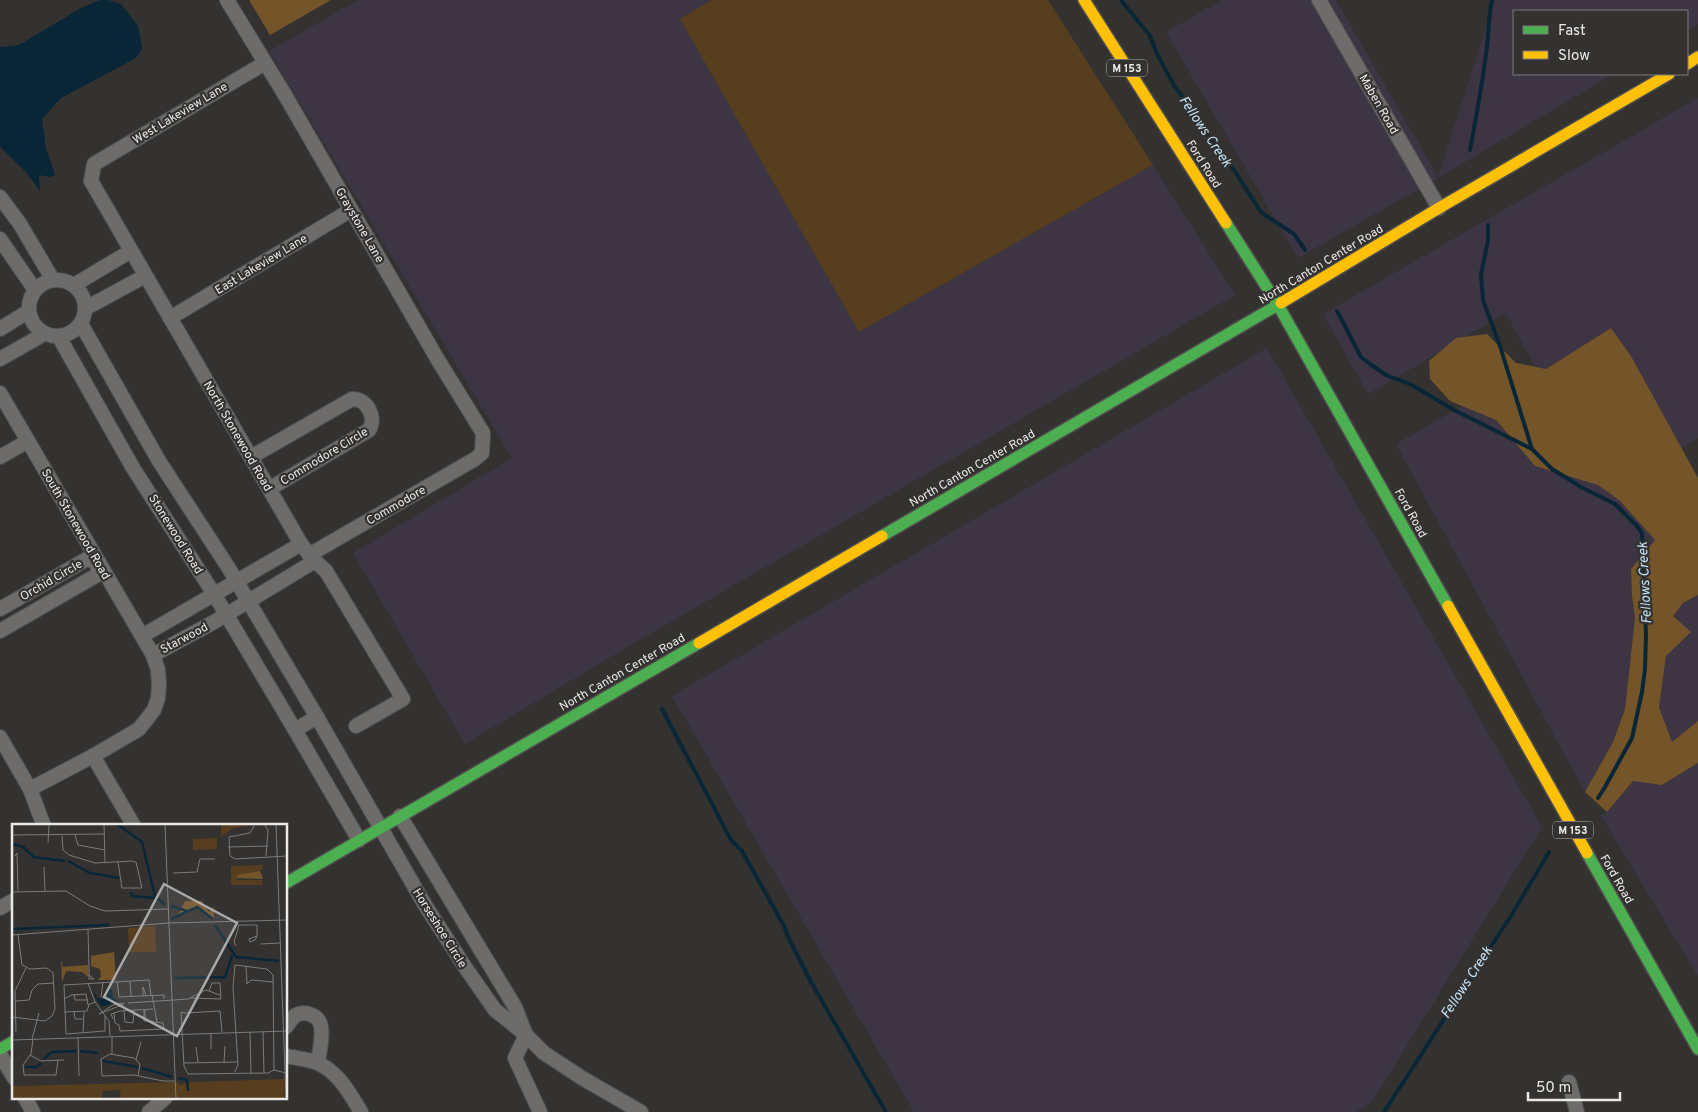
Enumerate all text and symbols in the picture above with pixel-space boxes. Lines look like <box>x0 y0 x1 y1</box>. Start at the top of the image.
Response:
legend <box>1513 10 1688 75</box>
text: Fast <box>1558 22 1586 41</box>
text: Slow <box>1558 47 1590 66</box>
road number: M 153 <box>1107 59 1147 76</box>
street label: Maben Road <box>1355 72 1402 137</box>
street label: West Lakeview Lane <box>130 79 231 148</box>
water label: Fellows Creek <box>1175 93 1235 172</box>
street label: Ford Road <box>1182 137 1224 192</box>
street label: Graystone Lane <box>331 185 387 266</box>
street label: North Canton Center Road <box>1256 221 1387 308</box>
street label: East Lakeview Lane <box>212 231 311 299</box>
street label: North Stonewood Road <box>199 378 275 495</box>
street label: Commodore Circle <box>278 424 371 489</box>
street label: North Canton Center Road <box>907 426 1038 511</box>
street label: South Stonewood Road <box>37 466 113 583</box>
street label: Commodore <box>364 482 429 529</box>
street label: Ford Road <box>1390 486 1430 541</box>
street label: Stonewood Road <box>144 492 206 577</box>
water label: Fellows Creek <box>1635 540 1656 624</box>
street label: Orchid Circle <box>17 557 86 605</box>
street label: Starwood <box>158 620 211 658</box>
street label: North Canton Center Road <box>557 630 688 715</box>
road number: M 153 <box>1553 822 1593 838</box>
inset map <box>12 824 288 1100</box>
street label: Ford Road <box>1596 852 1637 907</box>
street label: Horseshoe Circle <box>408 886 470 971</box>
water label: Fellows Creek <box>1438 943 1497 1022</box>
scale bar <box>1528 1070 1620 1102</box>
text: 50 m <box>1536 1079 1571 1098</box>

